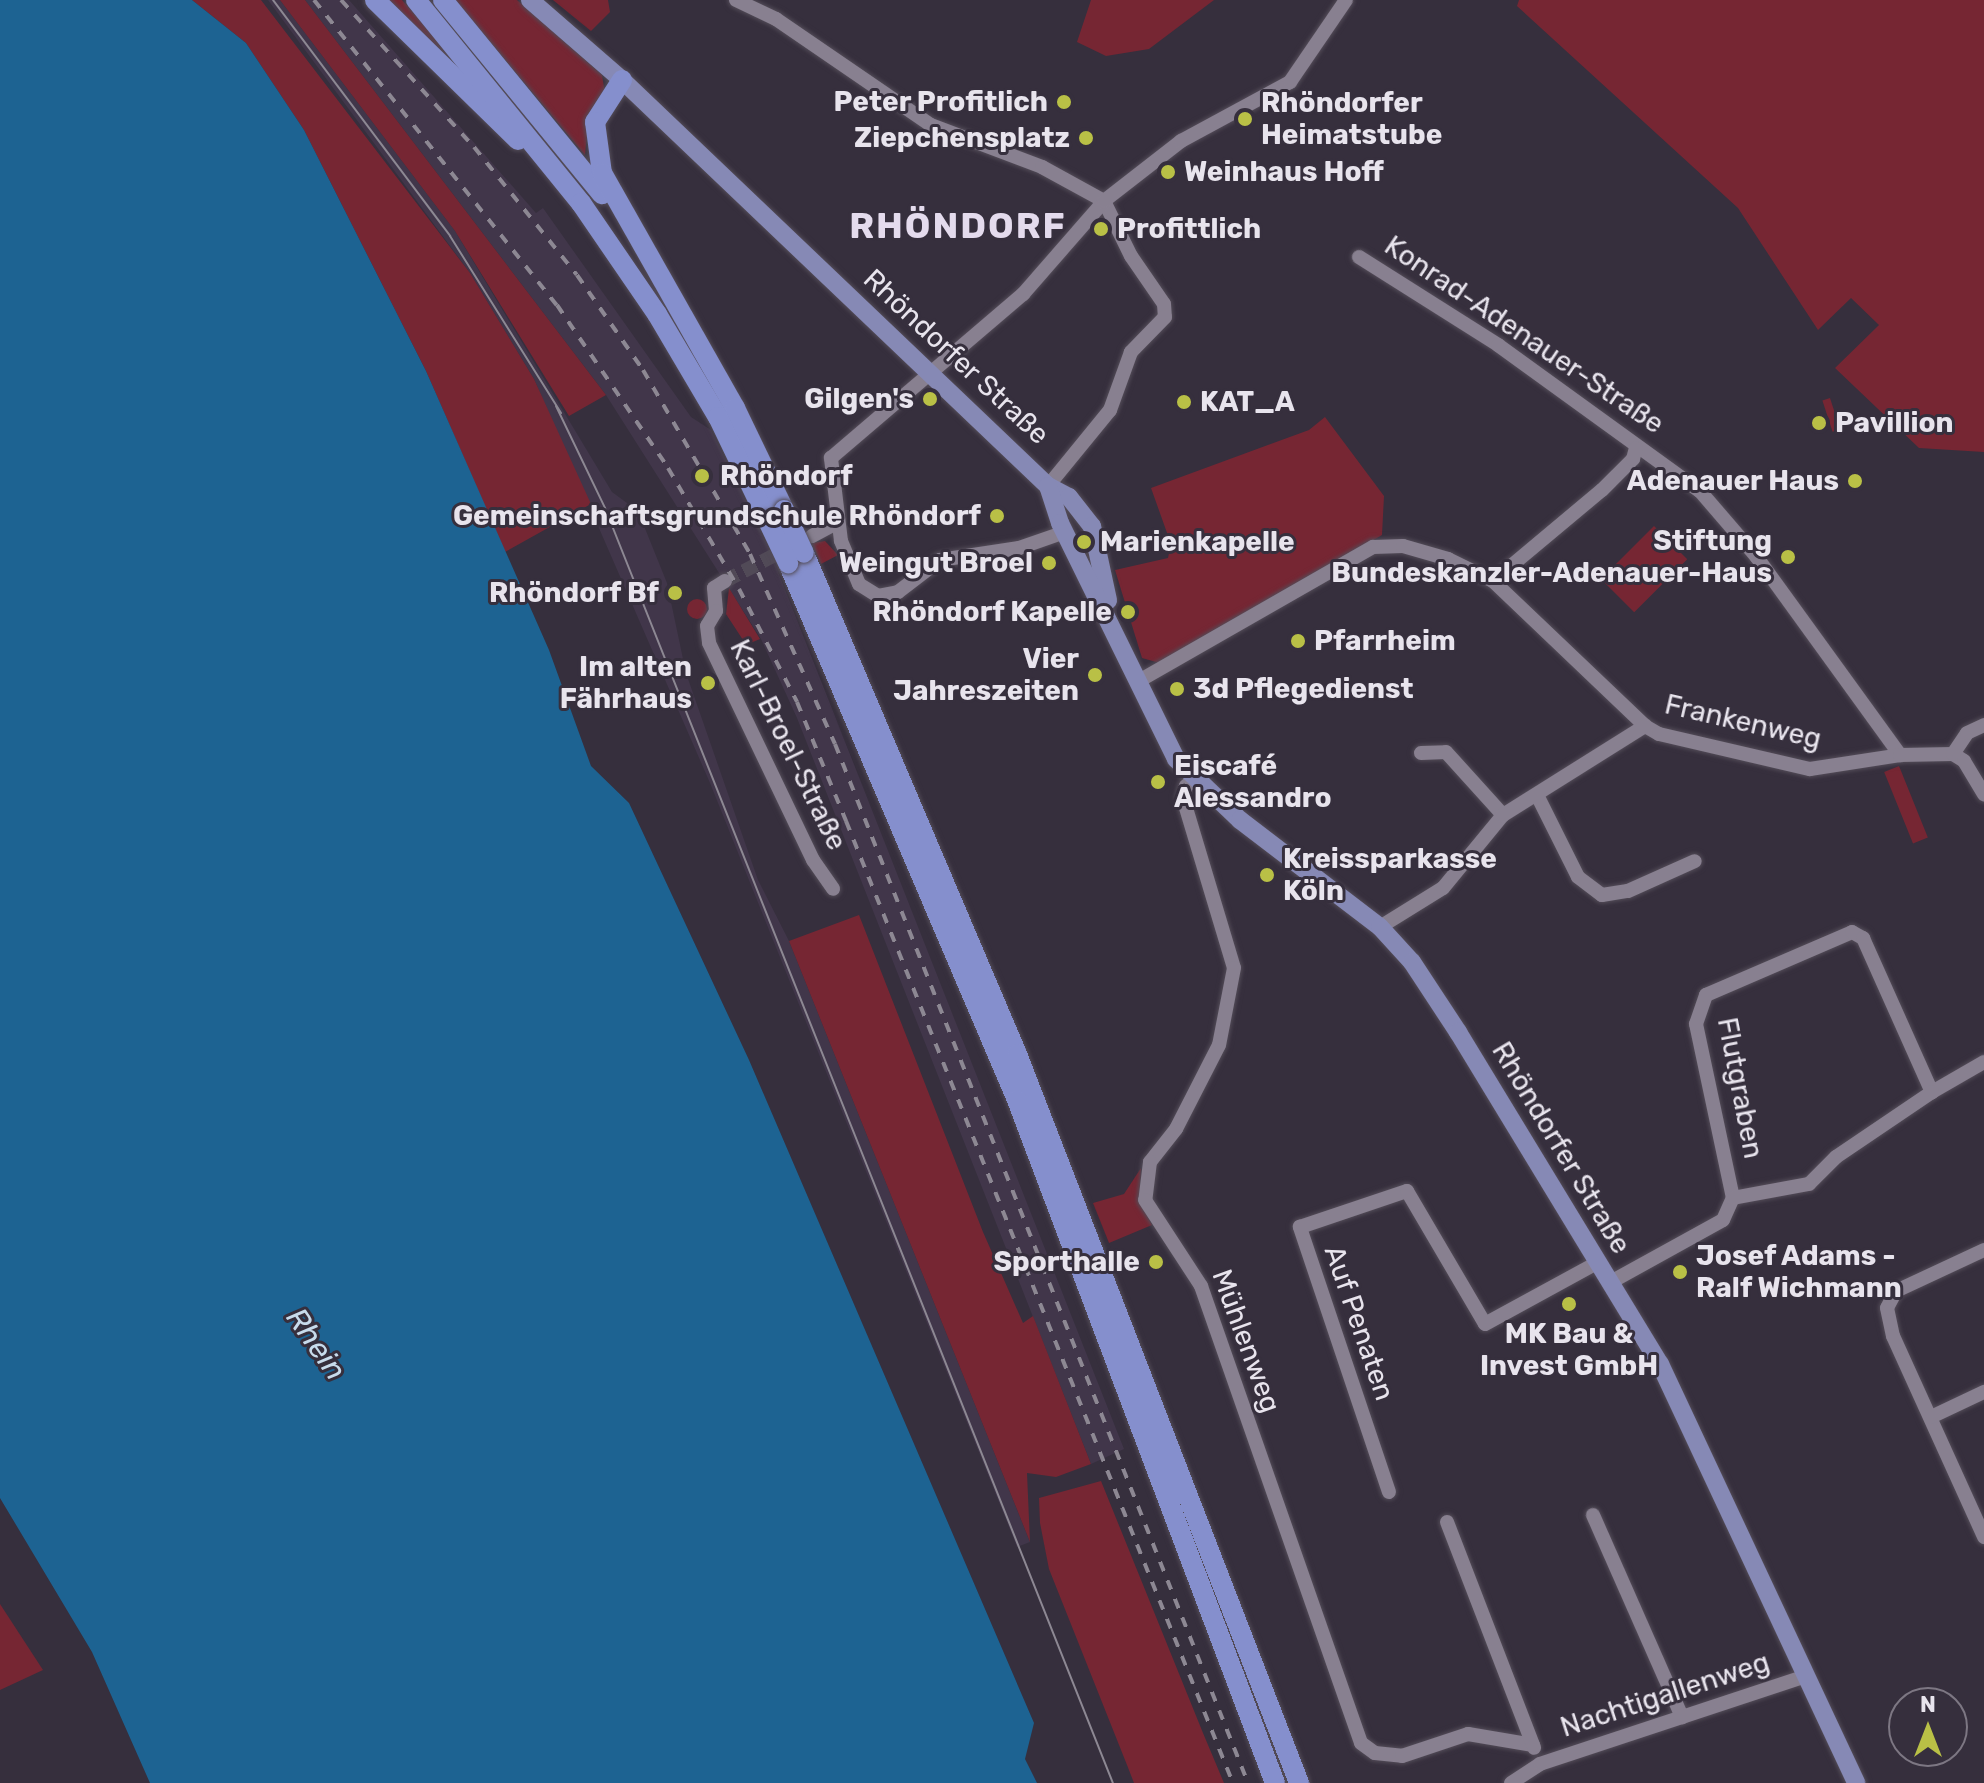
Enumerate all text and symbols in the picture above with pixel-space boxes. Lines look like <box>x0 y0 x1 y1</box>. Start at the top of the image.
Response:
place label: Peter Profitlich <box>833 85 1048 119</box>
place label: Rhöndorfer Heimatstube <box>1261 86 1442 152</box>
marker: Peter Profitlich <box>1055 93 1073 111</box>
marker: Rhöndorfer Heimatstube <box>1236 110 1254 128</box>
place label: Ziepchensplatz <box>854 121 1070 155</box>
marker: Ziepchensplatz <box>1077 129 1095 147</box>
place label: Weinhaus Hoff <box>1184 155 1384 189</box>
marker: Weinhaus Hoff <box>1159 163 1177 181</box>
district label: RHÖNDORF <box>849 204 1067 248</box>
place label: Profittlich <box>1117 212 1261 246</box>
marker: Profittlich <box>1092 220 1110 238</box>
street label: Konrad-Adenauer-Straße <box>1378 229 1670 441</box>
street label: Rhöndorfer Straße <box>856 262 1056 452</box>
place label: Gilgen's <box>804 382 914 416</box>
place label: KAT_A <box>1200 385 1295 419</box>
marker: Gilgen's <box>921 390 939 408</box>
marker: KAT_A <box>1175 393 1193 411</box>
place label: Pavillion <box>1835 406 1954 440</box>
marker: Pavillion <box>1810 414 1828 432</box>
place label: Rhöndorf <box>720 459 853 493</box>
place label: Adenauer Haus <box>1626 464 1839 498</box>
marker: Rhöndorf <box>691 465 713 487</box>
marker: Adenauer Haus <box>1846 472 1864 490</box>
place label: Gemeinschaftsgrundschule Rhöndorf <box>453 499 981 533</box>
marker: Gemeinschaftsgrundschule Rhöndorf <box>988 507 1006 525</box>
place label: Stiftung Bundeskanzler-Adenauer-Haus <box>1331 524 1772 590</box>
place label: Marienkapelle <box>1100 525 1295 559</box>
marker: Marienkapelle <box>1075 533 1093 551</box>
place label: Weingut Broel <box>839 546 1033 580</box>
marker: Stiftung Bundeskanzler-Adenauer-Haus <box>1779 548 1797 566</box>
marker: Weingut Broel <box>1040 554 1058 572</box>
place label: Rhöndorf Bf <box>488 576 659 610</box>
marker: Rhöndorf Bf <box>666 584 684 602</box>
place label: Rhöndorf Kapelle <box>872 595 1112 629</box>
marker: Rhöndorf Kapelle <box>1119 603 1137 621</box>
place label: Pfarrheim <box>1314 624 1456 658</box>
marker: Pfarrheim <box>1289 632 1307 650</box>
street label: Karl-Broel-Straße <box>722 634 854 856</box>
place label: Vier Jahreszeiten <box>893 642 1079 708</box>
place label: Im alten Fährhaus <box>560 650 692 716</box>
marker: Vier Jahreszeiten <box>1086 666 1104 684</box>
place label: 3d Pflegedienst <box>1193 672 1414 706</box>
marker: Im alten Fährhaus <box>699 674 717 692</box>
marker: 3d Pflegedienst <box>1168 680 1186 698</box>
street label: Frankenweg <box>1662 688 1824 756</box>
place label: Eiscafé Alessandro <box>1174 749 1332 815</box>
marker: Eiscafé Alessandro <box>1149 773 1167 791</box>
place label: Kreissparkasse Köln <box>1283 842 1497 908</box>
marker: Kreissparkasse Köln <box>1258 866 1276 884</box>
street label: Flutgraben <box>1710 1015 1770 1161</box>
street label: Rhöndorfer Straße <box>1484 1036 1638 1260</box>
place label: Josef Adams - Ralf Wichmann <box>1696 1239 1902 1305</box>
street label: Auf Penaten <box>1317 1241 1401 1405</box>
place label: Sporthalle <box>994 1245 1140 1279</box>
marker: Sporthalle <box>1147 1253 1165 1271</box>
marker: Josef Adams - Ralf Wichmann <box>1671 1263 1689 1281</box>
street label: Mühlenweg <box>1205 1265 1287 1417</box>
marker: MK Bau & Invest GmbH <box>1560 1295 1578 1313</box>
water label: Rhein <box>278 1301 354 1387</box>
place label: MK Bau & Invest GmbH <box>1480 1317 1658 1383</box>
street label: Nachtigallenweg <box>1556 1645 1774 1745</box>
north arrow <box>1888 1687 1968 1767</box>
text: N <box>1920 1691 1936 1718</box>

